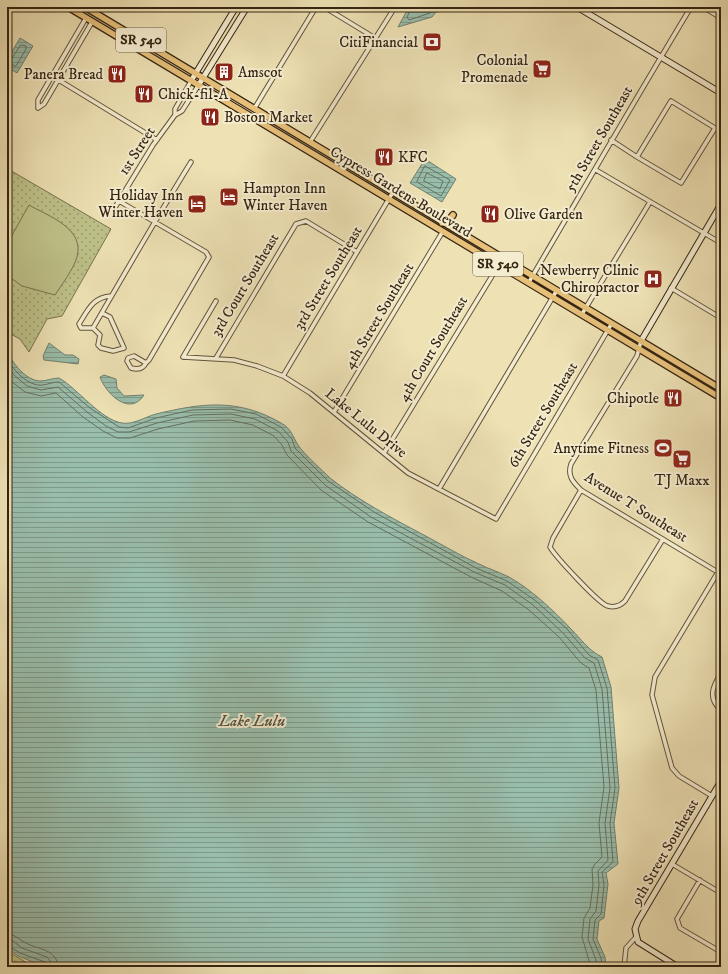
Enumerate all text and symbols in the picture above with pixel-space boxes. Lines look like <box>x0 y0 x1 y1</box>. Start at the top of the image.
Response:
road number: SR 540 <box>116 28 166 52</box>
bank icon: CitiFinancial <box>421 31 443 53</box>
place label: CitiFinancial <box>339 33 418 52</box>
place label: Colonial Promenade <box>461 51 528 87</box>
supermarket icon: Colonial Promenade <box>531 58 553 80</box>
building icon: Amscot <box>213 61 235 83</box>
restaurant icon: Panera Bread <box>106 63 128 85</box>
place label: Amscot <box>238 63 283 82</box>
place label: Panera Bread <box>24 65 104 84</box>
street label: 5th Street Southeast <box>561 82 637 195</box>
restaurant icon: Chick-fil-A <box>133 83 155 105</box>
place label: Chick-fil-A <box>158 85 229 104</box>
restaurant icon: Boston Market <box>199 106 221 128</box>
place label: Boston Market <box>224 108 313 127</box>
street label: 1st Street <box>114 123 160 179</box>
street label: Cypress Gardens Boulevard <box>327 142 476 242</box>
restaurant icon: KFC <box>373 146 395 168</box>
place label: KFC <box>398 148 428 167</box>
place label: Hampton Inn Winter Haven <box>242 179 328 215</box>
place label: Holiday Inn Winter Haven <box>97 186 183 222</box>
hotel icon: Hampton Inn Winter Haven <box>218 186 240 208</box>
hotel icon: Holiday Inn Winter Haven <box>186 193 208 215</box>
restaurant icon: Olive Garden <box>479 203 501 225</box>
place label: Olive Garden <box>504 205 583 224</box>
street label: 3rd Street Southeast <box>289 222 367 333</box>
street label: 3rd Court Southeast <box>207 230 283 340</box>
road number: SR 540 <box>473 252 523 276</box>
street label: 4th Street Southeast <box>340 259 418 373</box>
place label: Newberry Clinic Chiropractor <box>540 261 640 297</box>
hospital icon: Newberry Clinic Chiropractor <box>642 268 664 290</box>
street label: 4th Court Southeast <box>394 292 472 405</box>
street label: 6th Street Southeast <box>504 359 582 471</box>
street label: Lake Lulu Drive <box>321 384 411 462</box>
restaurant icon: Chipotle <box>662 387 684 409</box>
place label: Chipotle <box>607 389 659 408</box>
sports icon: Anytime Fitness <box>652 437 674 459</box>
place label: Anytime Fitness <box>553 439 649 458</box>
supermarket icon: TJ Maxx <box>671 448 693 470</box>
street label: Avenue T Southeast <box>581 468 691 547</box>
place label: TJ Maxx <box>654 471 710 490</box>
water label: Lake Lulu <box>218 711 285 731</box>
street label: 9th Street Southeast <box>626 795 703 909</box>

